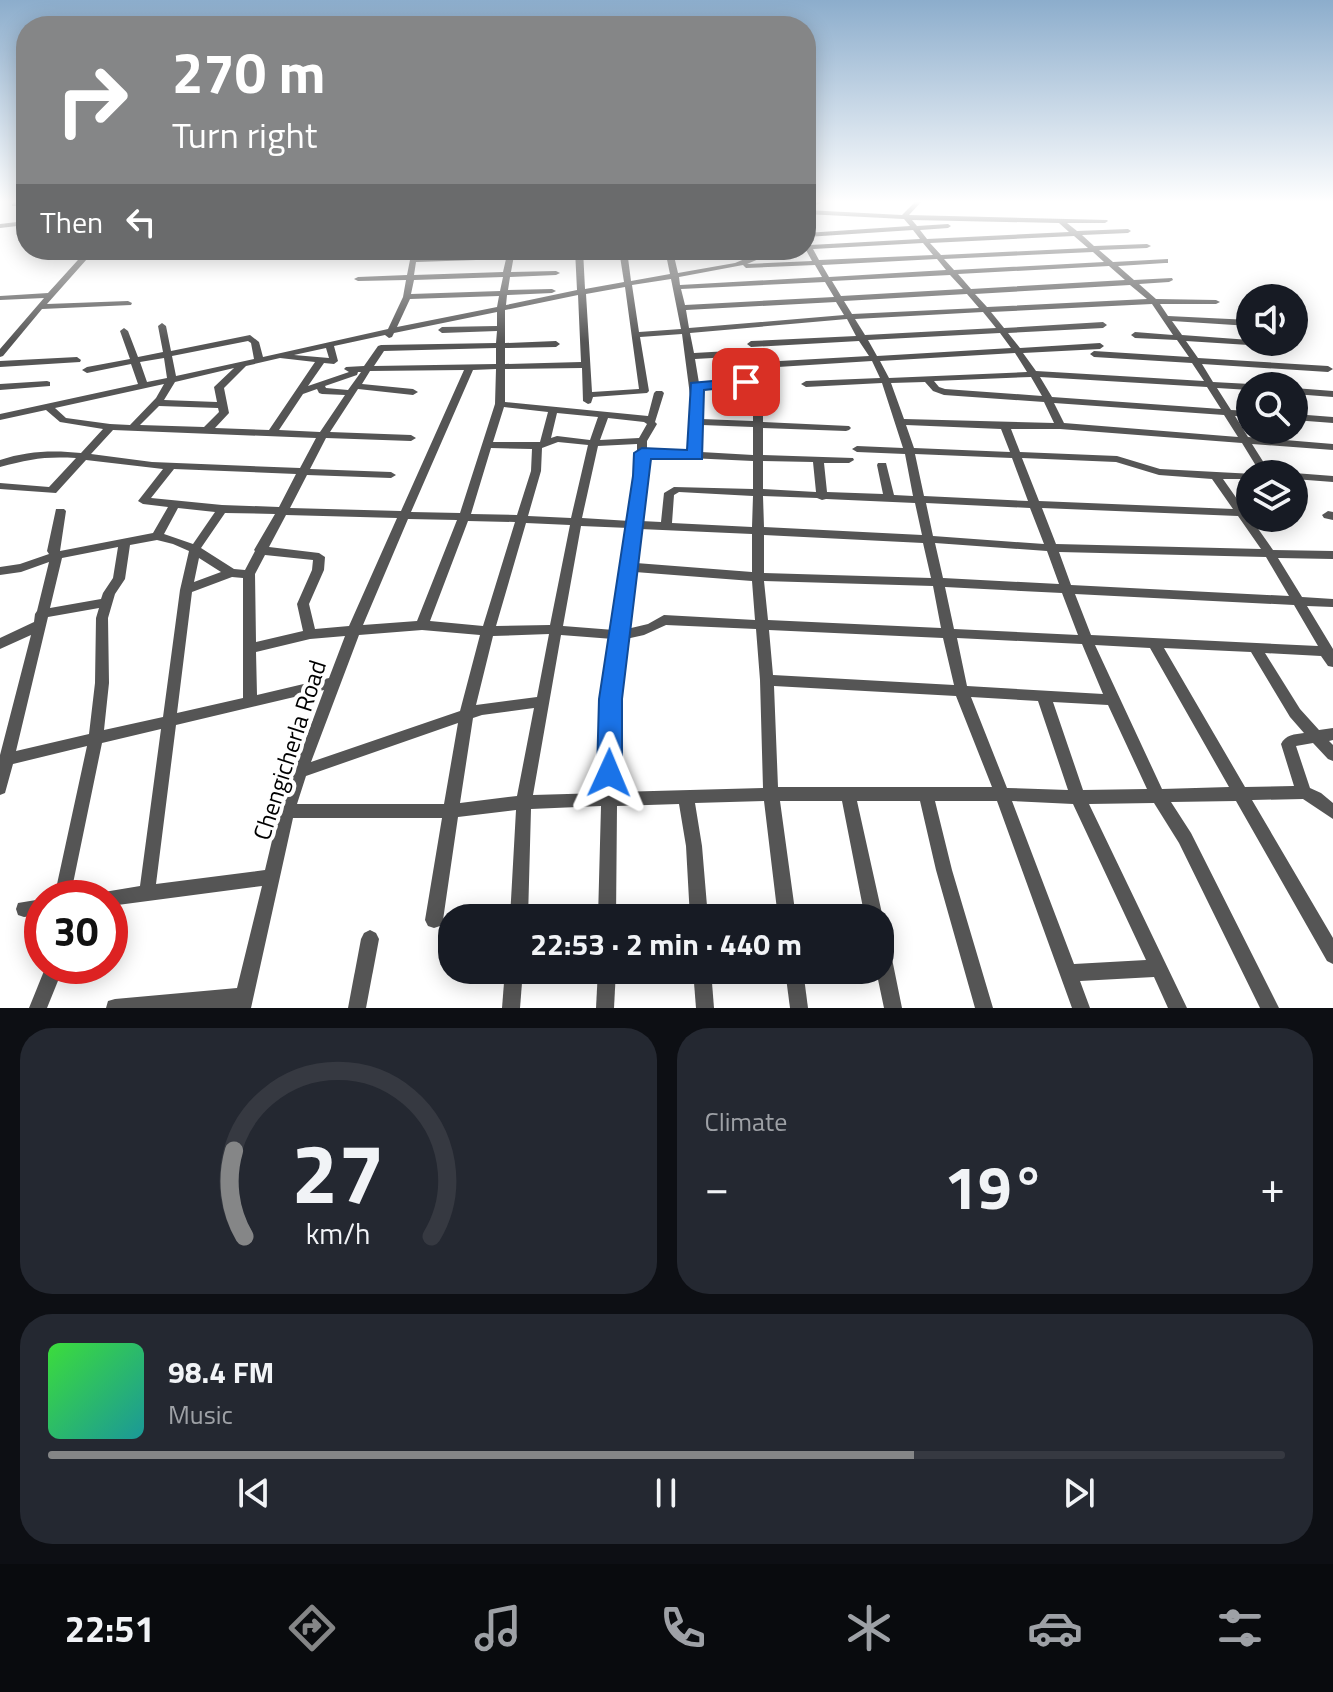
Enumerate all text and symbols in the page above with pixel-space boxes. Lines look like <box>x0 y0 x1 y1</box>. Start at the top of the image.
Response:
text: 270 m <box>172 30 325 115</box>
icon: right <box>40 48 144 152</box>
text: Turn right <box>172 107 317 162</box>
text: Then <box>40 199 103 245</box>
icon: left <box>119 200 163 244</box>
map controls <box>1236 284 1308 532</box>
button: sound <box>1236 284 1308 356</box>
pin <box>712 348 780 416</box>
icon: arrive <box>724 360 768 404</box>
button: search <box>1236 372 1308 444</box>
button: layers <box>1236 460 1308 532</box>
street label: Chengicherla Road <box>243 655 335 845</box>
position arrow <box>567 731 651 815</box>
speed limit sign: 30 <box>24 880 128 984</box>
text: 22:53 · 2 min · 440 m <box>530 921 802 967</box>
text: Climate <box>705 1102 787 1141</box>
text: 27 <box>292 1109 385 1235</box>
text: 19° <box>944 1141 1045 1232</box>
text: − <box>705 1153 729 1220</box>
text: + <box>1260 1153 1285 1220</box>
text: km/h <box>306 1212 371 1255</box>
text: 98.4 FM <box>168 1349 274 1395</box>
text: Music <box>168 1395 233 1434</box>
icon: previous <box>232 1471 276 1515</box>
icon: pause <box>644 1471 688 1515</box>
icon: next <box>1057 1471 1101 1515</box>
icon: directions <box>284 1600 340 1656</box>
icon: music <box>470 1600 526 1656</box>
icon: phone <box>655 1600 711 1656</box>
icon: climate <box>841 1600 897 1656</box>
icon: car <box>1027 1600 1083 1656</box>
icon: filters <box>1212 1600 1268 1656</box>
text: 22:51 <box>65 1601 155 1656</box>

